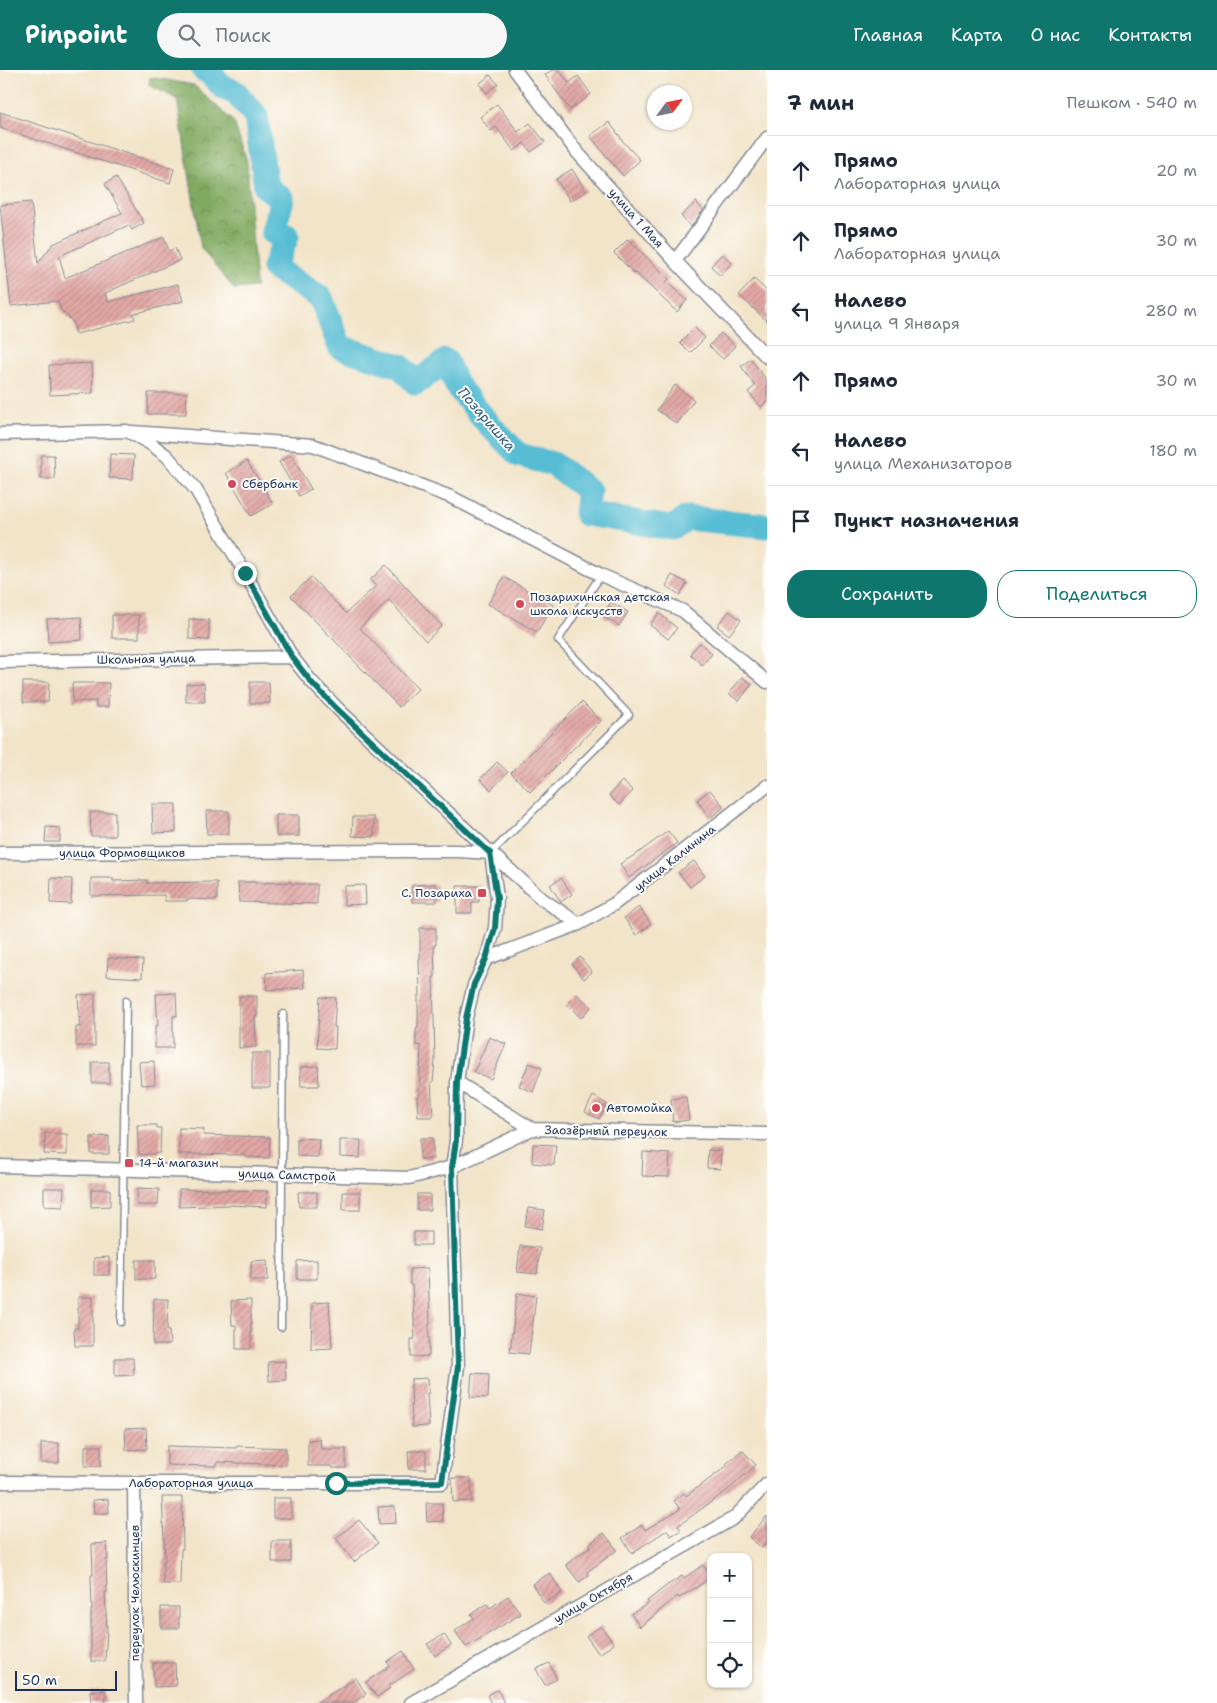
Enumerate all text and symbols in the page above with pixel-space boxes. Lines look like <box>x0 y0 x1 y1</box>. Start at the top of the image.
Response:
search box <box>157 13 507 58</box>
text: Pinpoint <box>25 19 127 51</box>
icon: search <box>175 21 203 49</box>
text: Поиск <box>215 23 271 48</box>
text: Главная <box>853 23 923 47</box>
text: Карта <box>951 23 1003 47</box>
text: О нас <box>1031 23 1080 47</box>
text: Контакты <box>1108 23 1192 47</box>
north arrow <box>647 85 692 130</box>
text: 7 мин <box>787 89 854 117</box>
text: Пешком · 540 m <box>1067 92 1197 113</box>
text: Прямо <box>834 148 898 173</box>
icon: ahead <box>787 157 815 185</box>
text: 20 m <box>1156 160 1197 181</box>
text: Лабораторная улица <box>834 173 1000 194</box>
street label: улица 1 Мая <box>605 185 667 251</box>
text: Прямо <box>834 218 898 243</box>
icon: ahead <box>787 227 815 255</box>
text: 30 m <box>1156 230 1197 251</box>
text: Лабораторная улица <box>834 243 1000 264</box>
text: Налево <box>834 288 907 313</box>
icon: left <box>787 297 815 325</box>
text: 280 m <box>1145 300 1197 321</box>
text: улица 9 Января <box>834 313 960 334</box>
icon: ahead <box>787 367 815 395</box>
text: Прямо <box>834 368 898 393</box>
text: 30 m <box>1156 370 1197 391</box>
water label: Позаришка <box>454 383 520 455</box>
text: Налево <box>834 428 907 453</box>
icon: left <box>787 437 815 465</box>
text: 180 m <box>1149 440 1197 461</box>
text: улица Механизаторов <box>834 453 1012 474</box>
place label: Сбербанк <box>242 476 299 492</box>
marker: Сбербанк <box>226 478 238 490</box>
icon: arrive <box>787 507 815 535</box>
text: Пункт назначения <box>834 508 1019 533</box>
route end <box>234 562 257 585</box>
button: Сохранить <box>787 570 987 618</box>
button: Поделиться <box>997 570 1197 618</box>
place label: Позарихинская детская школа искусств <box>530 589 670 619</box>
marker: Позарихинская детская школа искусств <box>514 598 526 610</box>
street label: Школьная улица <box>96 650 196 668</box>
street label: улица Калинина <box>631 821 719 895</box>
street label: улица Формовщиков <box>59 845 185 861</box>
place label: С. Позариха <box>401 885 473 901</box>
marker: С. Позариха <box>476 887 488 899</box>
place label: Автомойка <box>606 1100 673 1116</box>
marker: Автомойка <box>590 1102 602 1114</box>
street label: Заозёрный переулок <box>544 1122 668 1140</box>
place label: 14-й магазин <box>139 1155 219 1171</box>
marker: 14-й магазин <box>123 1157 135 1169</box>
street label: улица Самстрой <box>238 1165 336 1185</box>
route start <box>325 1472 348 1495</box>
street label: Лабораторная улица <box>129 1475 254 1491</box>
street label: переулок Челюскинцев <box>127 1525 143 1661</box>
map controls <box>707 1553 752 1688</box>
button: + <box>707 1553 752 1598</box>
street label: улица Октября <box>551 1569 635 1627</box>
button: − <box>707 1598 752 1643</box>
button: locate <box>707 1643 752 1688</box>
scale bar <box>15 1668 118 1691</box>
text: 50 m <box>22 1671 57 1689</box>

